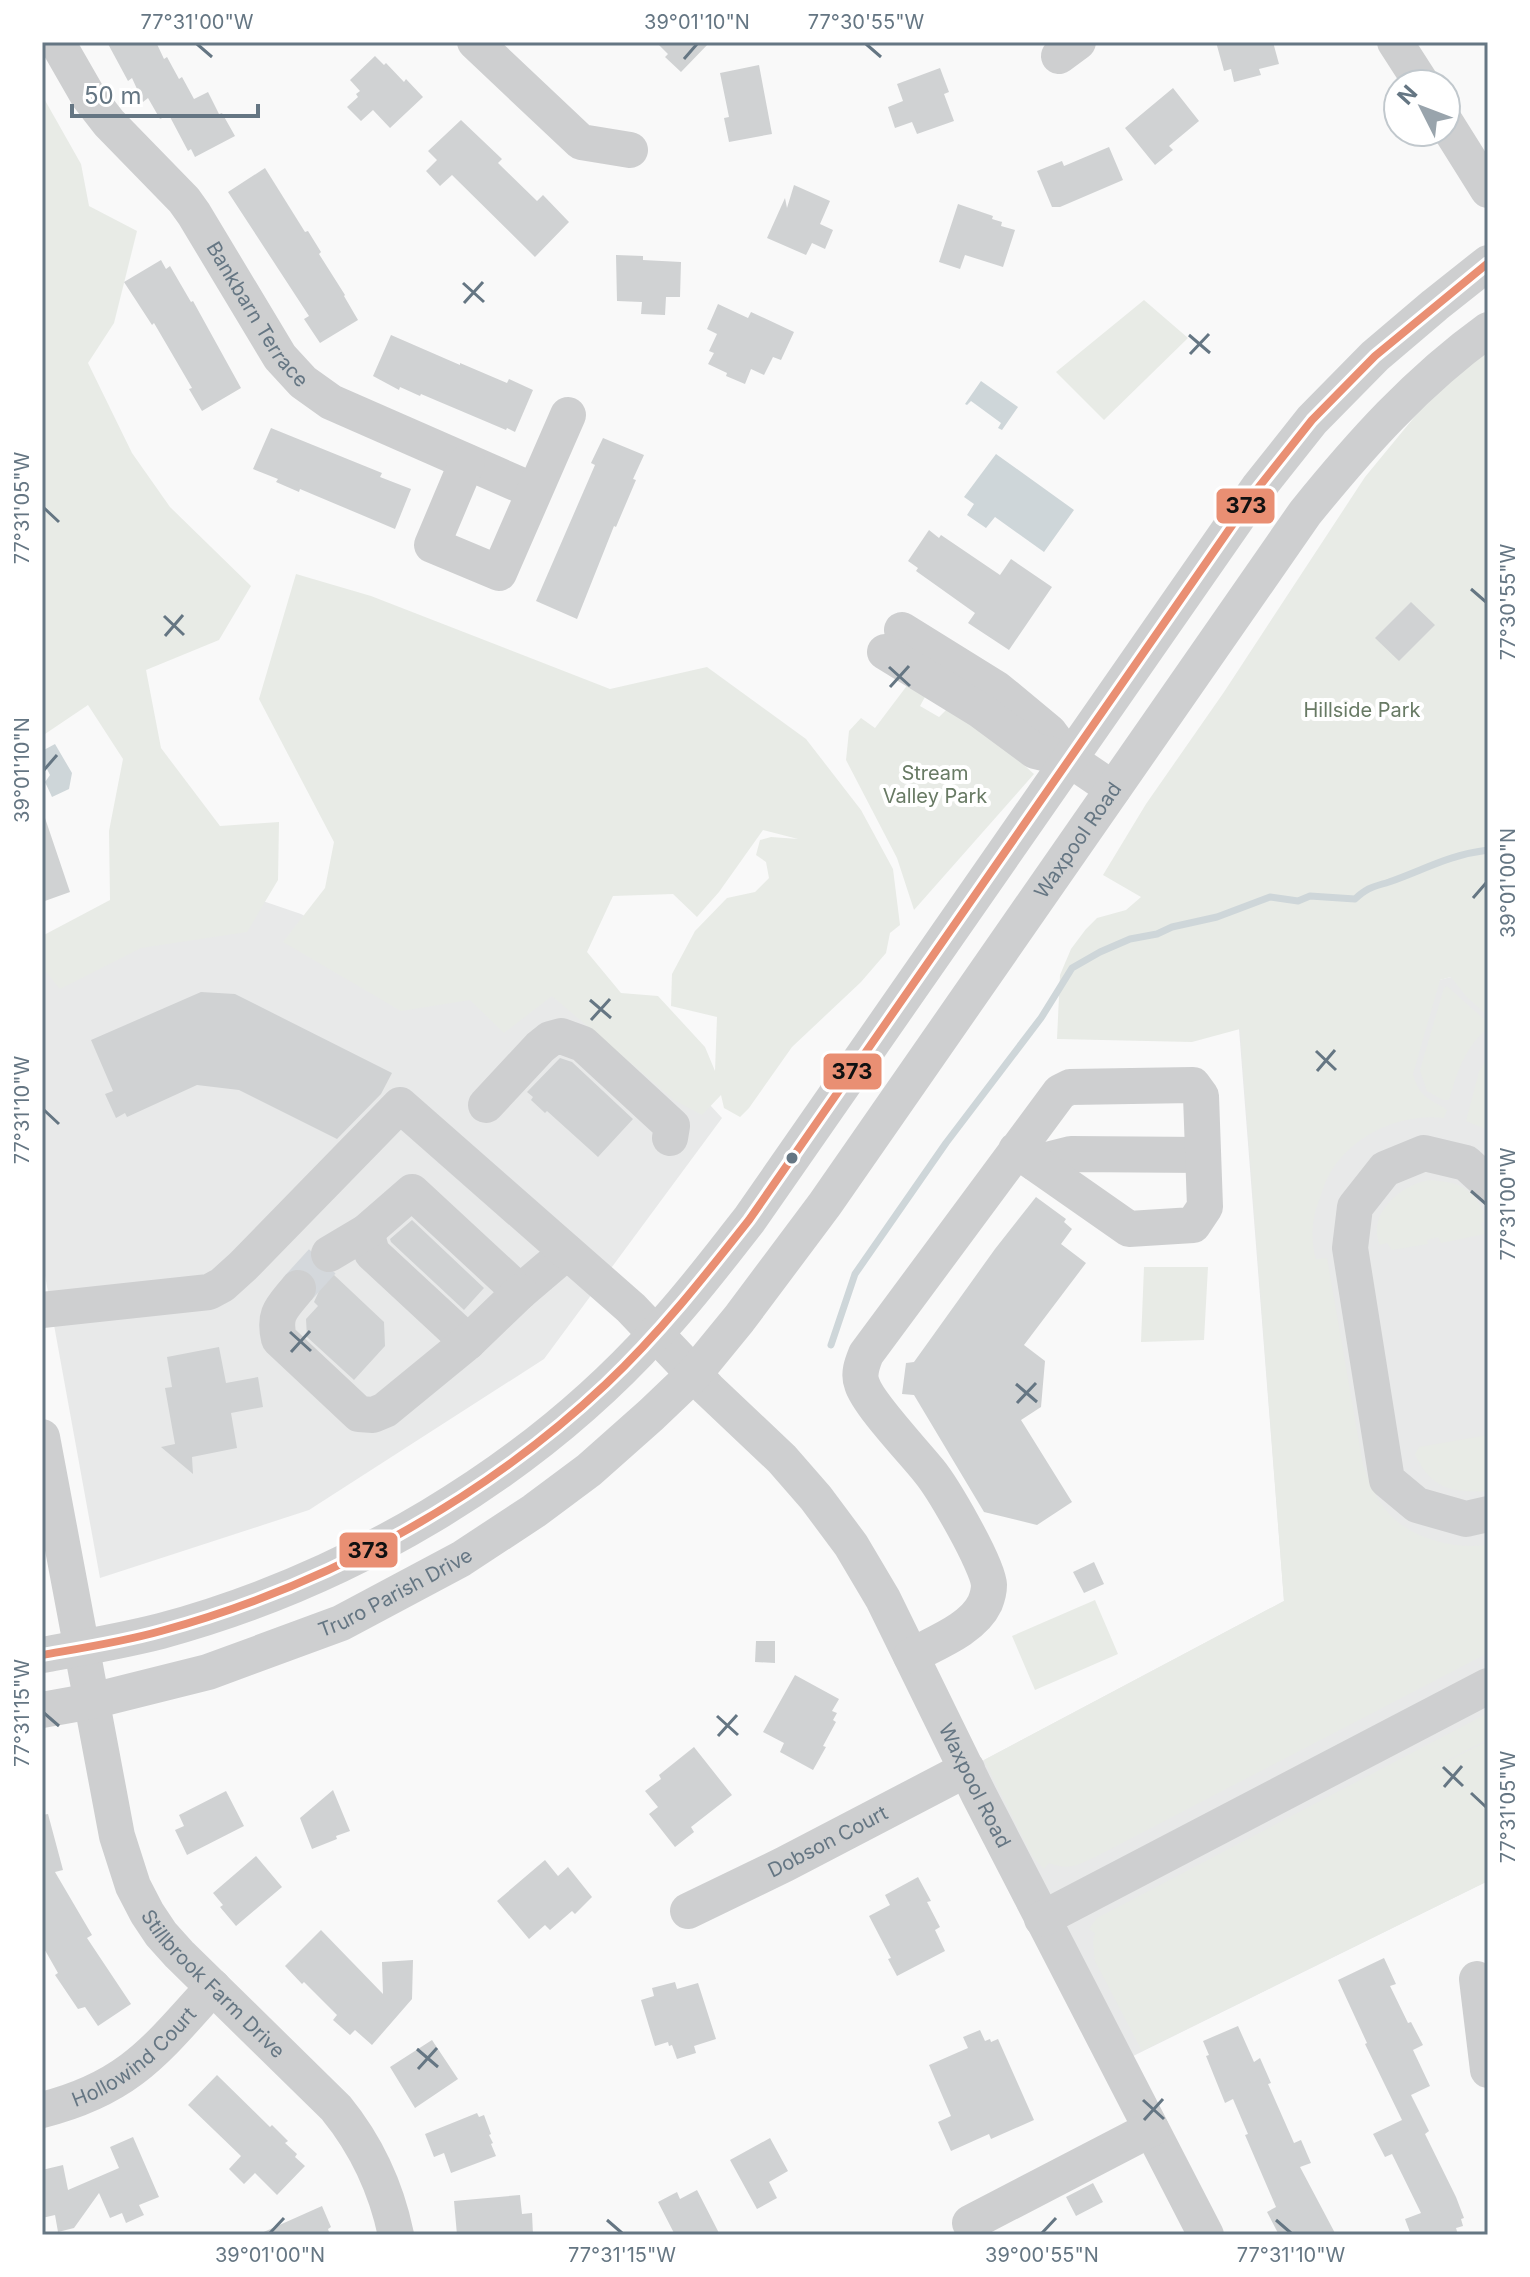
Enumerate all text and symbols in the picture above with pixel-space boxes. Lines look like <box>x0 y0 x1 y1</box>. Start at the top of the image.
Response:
text: 77°31'00"W <box>141 10 254 34</box>
text: 39°01'10"N <box>644 10 750 34</box>
text: 77°30'55"W <box>808 10 925 34</box>
scale bar <box>72 68 258 118</box>
north arrow <box>1382 68 1462 148</box>
text: N <box>1392 80 1422 110</box>
text: 50 m <box>84 81 142 110</box>
street label: Bankbarn Terrace <box>201 237 313 392</box>
text: 77°31'05"W <box>10 451 34 564</box>
line badge: 373 <box>1215 487 1276 525</box>
text: 373 <box>1226 492 1266 518</box>
text: 77°30'55"W <box>1496 543 1520 660</box>
park label: Hillside Park <box>1303 698 1421 722</box>
text: 39°01'10"N <box>10 717 34 823</box>
park label: Stream Valley Park <box>883 761 987 808</box>
street label: Waxpool Road <box>1029 778 1126 903</box>
text: 39°01'00"N <box>1496 828 1520 938</box>
line badge: 373 <box>822 1052 883 1091</box>
text: 77°31'10"W <box>10 1056 34 1164</box>
text: 373 <box>832 1058 872 1084</box>
text: 77°31'00"W <box>1496 1147 1520 1260</box>
unlabelled marker <box>784 1150 800 1166</box>
line badge: 373 <box>338 1531 399 1569</box>
text: 373 <box>348 1537 388 1563</box>
street label: Truro Parish Drive <box>315 1543 477 1642</box>
text: 77°31'15"W <box>10 1659 34 1767</box>
street label: Waxpool Road <box>934 1719 1016 1852</box>
text: 77°31'05"W <box>1496 1750 1520 1863</box>
street label: Dobson Court <box>764 1800 892 1882</box>
street label: Stillbrook Farm Drive <box>136 1905 290 2063</box>
street label: Hollowind Court <box>68 2002 201 2112</box>
text: 39°01'00"N <box>215 2243 325 2267</box>
text: 77°31'15"W <box>568 2243 676 2267</box>
text: 39°00'55"N <box>985 2243 1099 2267</box>
text: 77°31'10"W <box>1237 2243 1345 2267</box>

